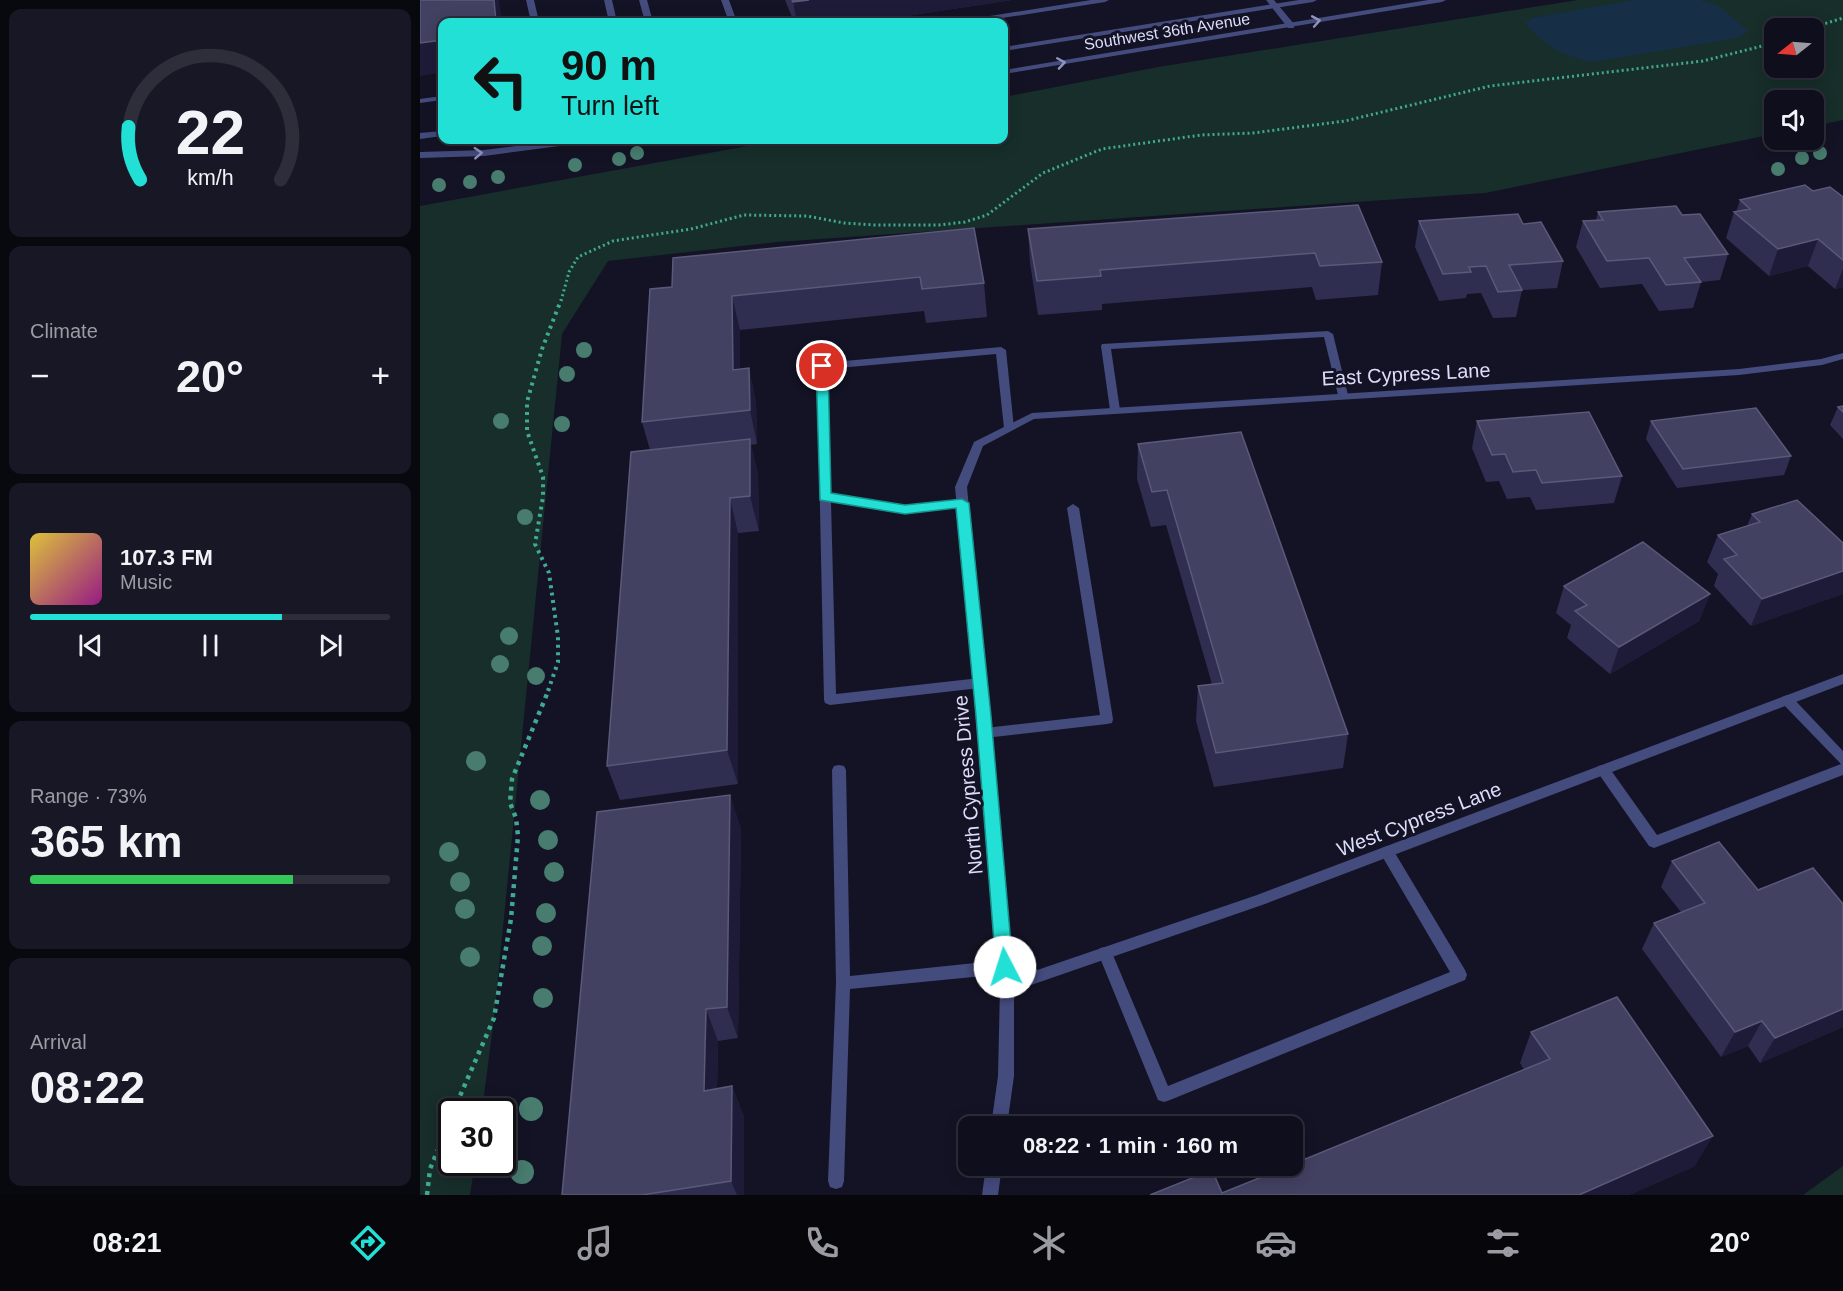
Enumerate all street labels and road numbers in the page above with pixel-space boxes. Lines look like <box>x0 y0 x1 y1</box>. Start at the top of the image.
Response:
street label: Southwest 36th Avenue <box>1083 10 1251 53</box>
street label: East Cypress Lane <box>1321 359 1491 389</box>
street label: North Cypress Drive <box>949 694 987 876</box>
street label: West Cypress Lane <box>1334 778 1504 860</box>

